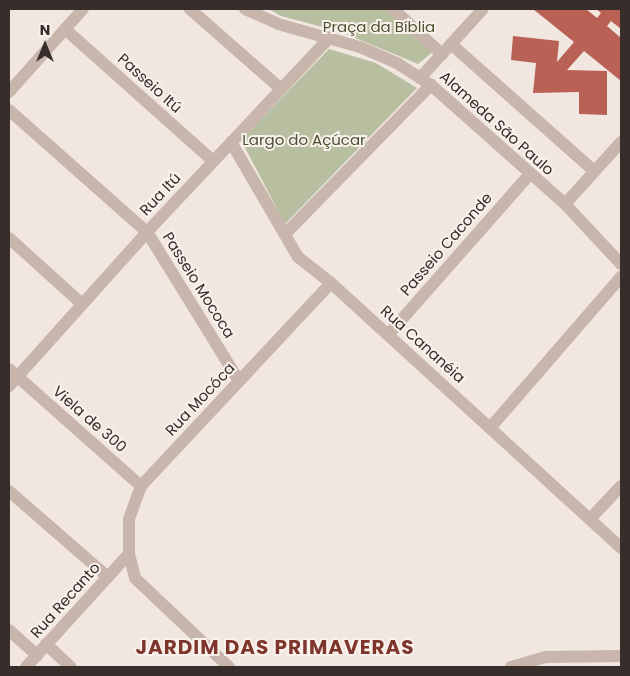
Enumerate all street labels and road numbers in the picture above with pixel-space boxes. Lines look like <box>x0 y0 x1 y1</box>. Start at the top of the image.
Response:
street label: Passeio Itú <box>114 50 186 116</box>
street label: Alameda São Paulo <box>436 67 558 179</box>
street label: Rua Itú <box>136 169 184 219</box>
street label: Passeio Caconde <box>396 189 496 299</box>
street label: Passeio Mococa <box>159 229 239 341</box>
street label: Rua Cananéia <box>377 301 469 387</box>
street label: Rua Mocóca <box>162 359 238 439</box>
street label: Viela de 300 <box>49 382 131 456</box>
street label: Rua Recanto <box>26 559 104 641</box>

